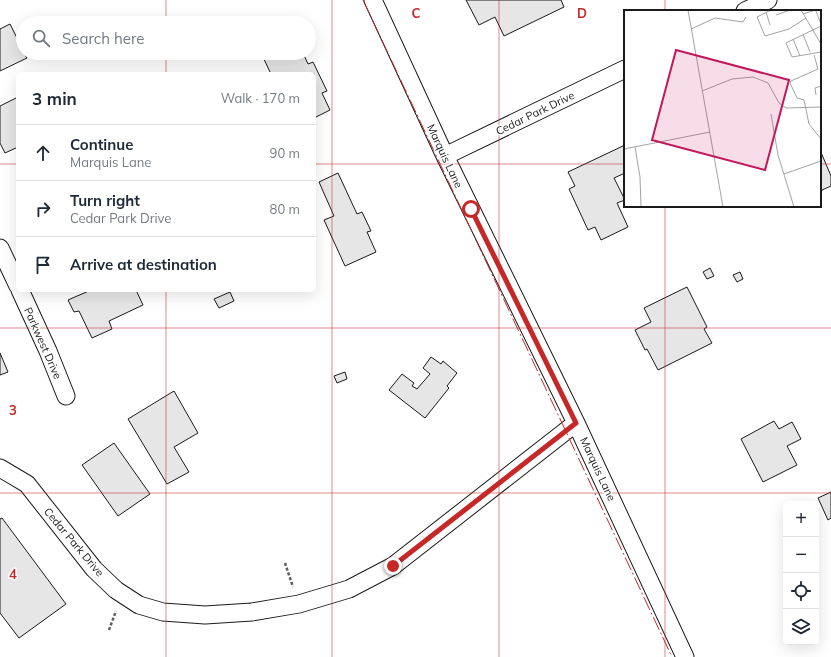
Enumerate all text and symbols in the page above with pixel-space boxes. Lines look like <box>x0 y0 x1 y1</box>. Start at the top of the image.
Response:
text: C <box>412 5 421 21</box>
text: D <box>577 5 587 21</box>
inset map <box>624 10 821 207</box>
search box <box>16 16 316 60</box>
icon: search <box>30 27 52 49</box>
text: Search here <box>62 29 144 48</box>
text: 3 min <box>32 88 77 109</box>
street label: Cedar Park Drive <box>493 88 577 138</box>
text: Walk · 170 m <box>221 90 300 106</box>
street label: Marquis Lane <box>424 122 466 190</box>
text: Continue <box>70 135 133 154</box>
icon: ahead <box>32 142 54 164</box>
text: 90 m <box>270 145 300 161</box>
text: Marquis Lane <box>70 154 151 170</box>
text: Turn right <box>70 191 140 210</box>
icon: right <box>32 198 54 220</box>
route start <box>462 200 480 218</box>
text: 80 m <box>270 201 300 217</box>
text: Cedar Park Drive <box>70 210 171 226</box>
icon: arrive <box>32 254 54 276</box>
text: Arrive at destination <box>70 255 217 274</box>
street label: Parkwest Drive <box>21 305 65 381</box>
text: 3 <box>9 402 17 418</box>
street label: Marquis Lane <box>577 435 619 503</box>
map controls <box>783 501 819 645</box>
button: + <box>783 501 819 537</box>
street label: Cedar Park Drive <box>41 505 107 579</box>
button: − <box>783 537 819 573</box>
route end <box>384 557 402 575</box>
text: 4 <box>9 566 17 582</box>
button: locate <box>783 573 819 609</box>
button: layers <box>783 609 819 645</box>

